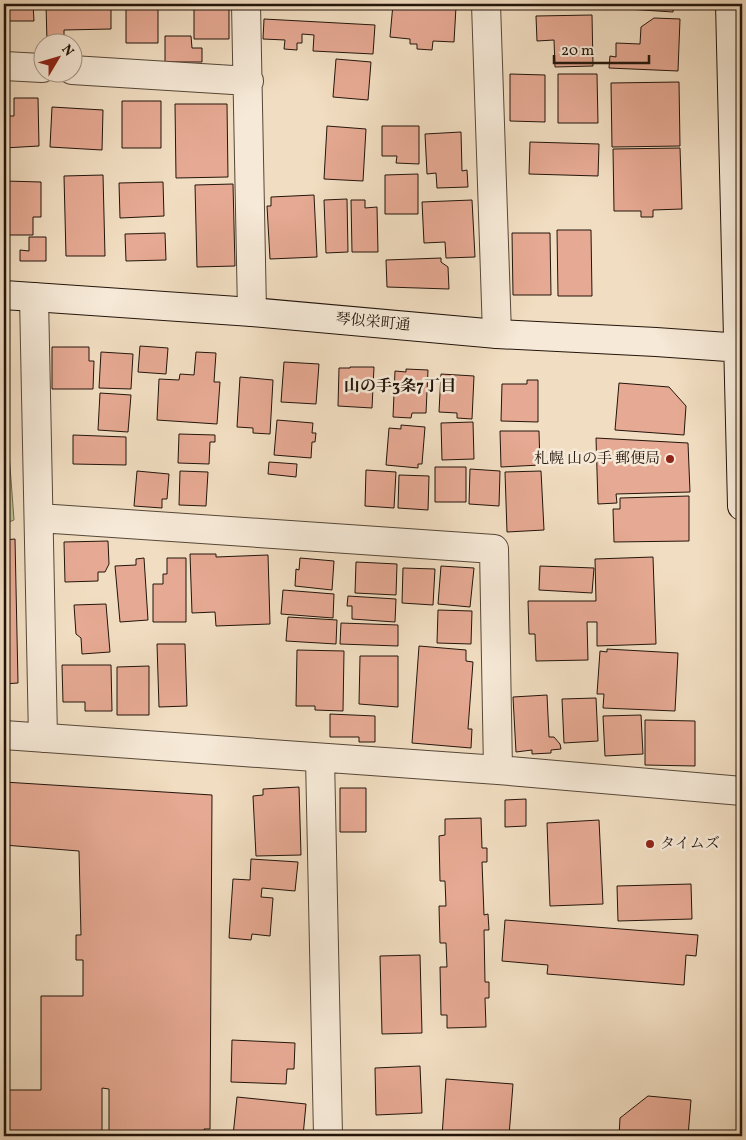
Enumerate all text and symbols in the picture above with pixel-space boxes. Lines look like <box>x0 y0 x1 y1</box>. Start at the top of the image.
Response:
north arrow <box>32 32 82 82</box>
scale bar <box>554 32 648 64</box>
text: N <box>56 41 78 61</box>
text: 20 m <box>561 41 594 62</box>
street label: 琴似栄町通 <box>335 309 411 337</box>
district label: 山の手3条7丁目 <box>344 376 456 398</box>
place label: 札幌 山の手 郵便局 <box>534 449 660 470</box>
marker: 札幌 山の手 郵便局 <box>664 453 676 465</box>
place label: タイムズ <box>660 834 720 855</box>
marker: タイムズ <box>644 838 656 850</box>

